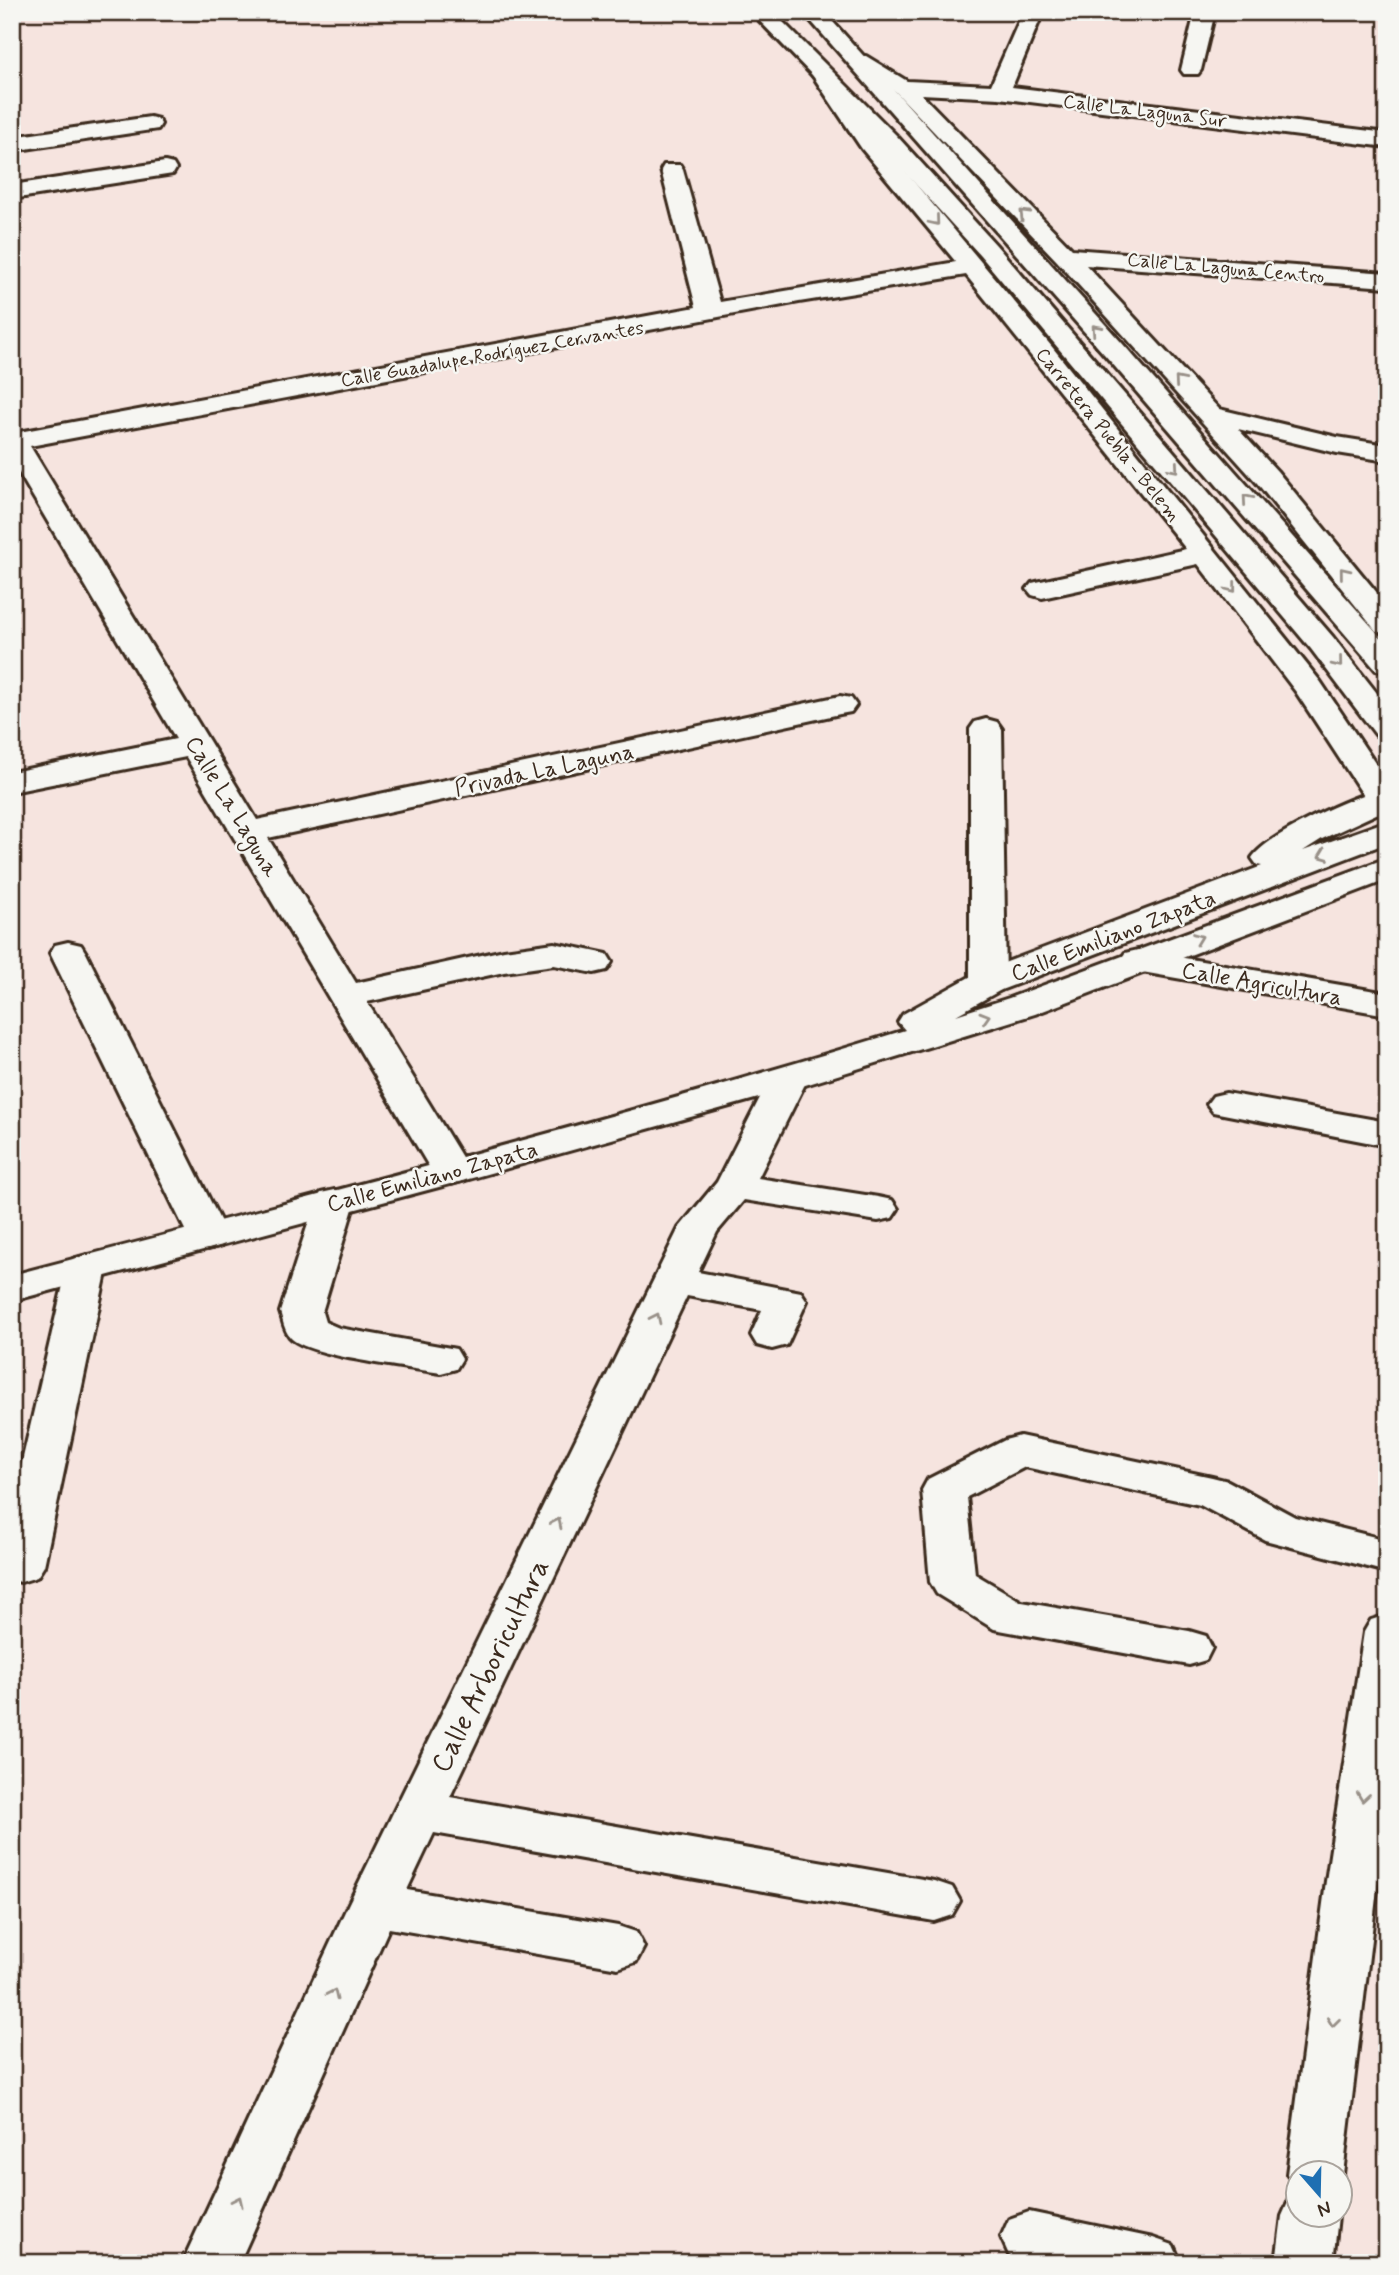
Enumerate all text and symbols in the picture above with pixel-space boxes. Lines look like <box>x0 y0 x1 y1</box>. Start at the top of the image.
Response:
street label: Calle La Laguna Sur <box>1061 89 1228 136</box>
one-way arrow <box>1020 210 1033 223</box>
one-way arrow <box>926 214 939 226</box>
street label: Calle La Laguna Centro <box>1126 247 1326 292</box>
street label: Calle Guadalupe Rodríguez Cervantes <box>339 315 646 394</box>
one-way arrow <box>1091 324 1104 337</box>
street label: Carretera Puebla - Belem <box>1030 343 1186 527</box>
one-way arrow <box>1175 377 1187 390</box>
one-way arrow <box>1166 460 1179 473</box>
one-way arrow <box>1242 495 1255 508</box>
one-way arrow <box>1339 567 1352 579</box>
one-way arrow <box>1224 581 1237 593</box>
one-way arrow <box>1329 655 1342 667</box>
street label: Calle La Laguna <box>176 731 285 884</box>
street label: Privada La Laguna <box>452 737 637 805</box>
one-way arrow <box>1317 847 1329 861</box>
street label: Calle Emiliano Zapata <box>1007 884 1221 990</box>
one-way arrow <box>1192 933 1204 947</box>
street label: Calle Agricultura <box>1179 956 1344 1014</box>
one-way arrow <box>979 1011 991 1026</box>
street label: Calle Emiliano Zapata <box>324 1135 541 1221</box>
one-way arrow <box>647 1313 661 1325</box>
one-way arrow <box>549 1518 563 1530</box>
street label: Calle Arboricultura <box>423 1553 559 1779</box>
one-way arrow <box>1356 1791 1371 1803</box>
one-way arrow <box>325 1989 339 2001</box>
one-way arrow <box>1326 2016 1341 2028</box>
north arrow <box>1284 2160 1354 2230</box>
text: N <box>1314 2195 1335 2222</box>
one-way arrow <box>230 2196 244 2208</box>

